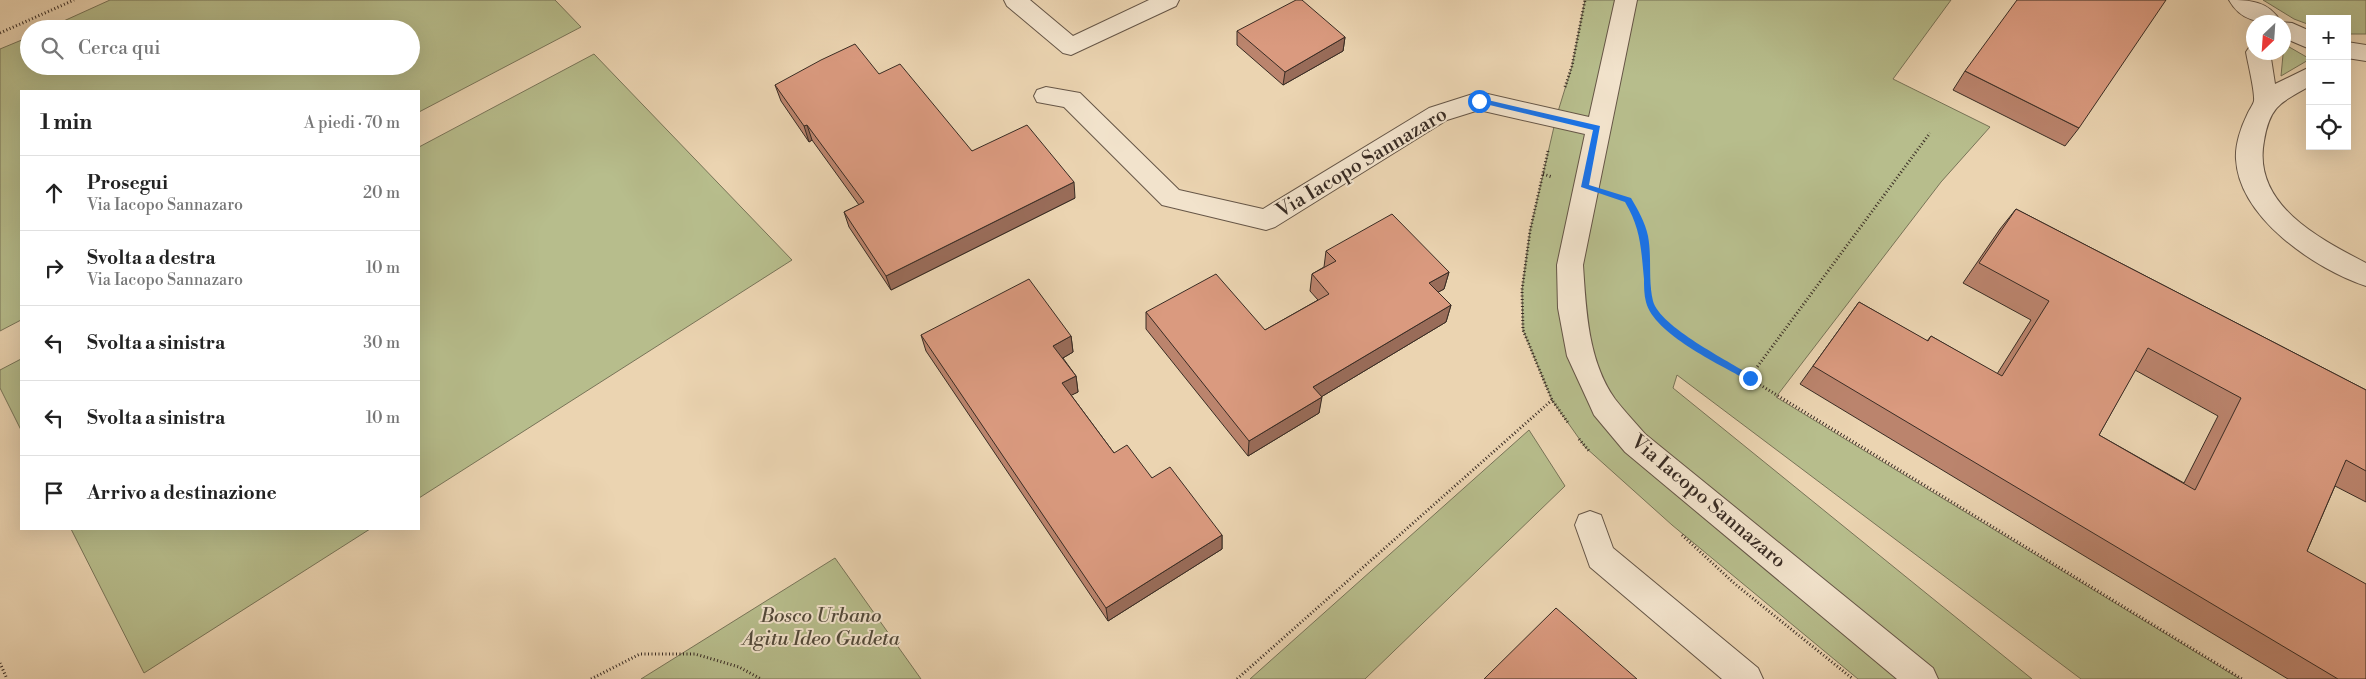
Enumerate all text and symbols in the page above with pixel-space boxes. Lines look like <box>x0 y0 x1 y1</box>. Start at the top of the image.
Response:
north arrow <box>2246 15 2291 60</box>
map controls <box>2306 15 2351 150</box>
button: + <box>2306 15 2351 60</box>
search box <box>20 20 420 75</box>
icon: search <box>38 34 66 62</box>
text: Cerca qui <box>78 36 161 60</box>
button: − <box>2306 60 2351 105</box>
route start <box>1468 90 1491 113</box>
street label: Via Iacopo Sannazaro <box>1271 102 1452 224</box>
button: locate <box>2306 105 2351 150</box>
text: 1 min <box>40 110 92 136</box>
text: A piedi · 70 m <box>304 113 400 133</box>
text: Prosegui <box>87 171 168 195</box>
icon: ahead <box>40 179 68 207</box>
text: 20 m <box>363 183 400 203</box>
text: Via Iacopo Sannazaro <box>87 195 243 215</box>
text: Svolta a destra <box>87 246 215 270</box>
icon: right <box>40 254 68 282</box>
text: 10 m <box>366 258 400 278</box>
text: Via Iacopo Sannazaro <box>87 270 243 290</box>
icon: left <box>40 329 68 357</box>
text: Svolta a sinistra <box>87 331 225 355</box>
text: 30 m <box>363 333 400 353</box>
route end <box>1739 367 1762 390</box>
icon: left <box>40 404 68 432</box>
text: Svolta a sinistra <box>87 406 225 430</box>
text: 10 m <box>366 408 400 428</box>
street label: Via Iacopo Sannazaro <box>1625 429 1791 574</box>
icon: arrive <box>40 479 68 507</box>
text: Arrivo a destinazione <box>87 481 277 505</box>
park label: Bosco Urbano Agitu Ideo Gudeta <box>740 604 901 652</box>

